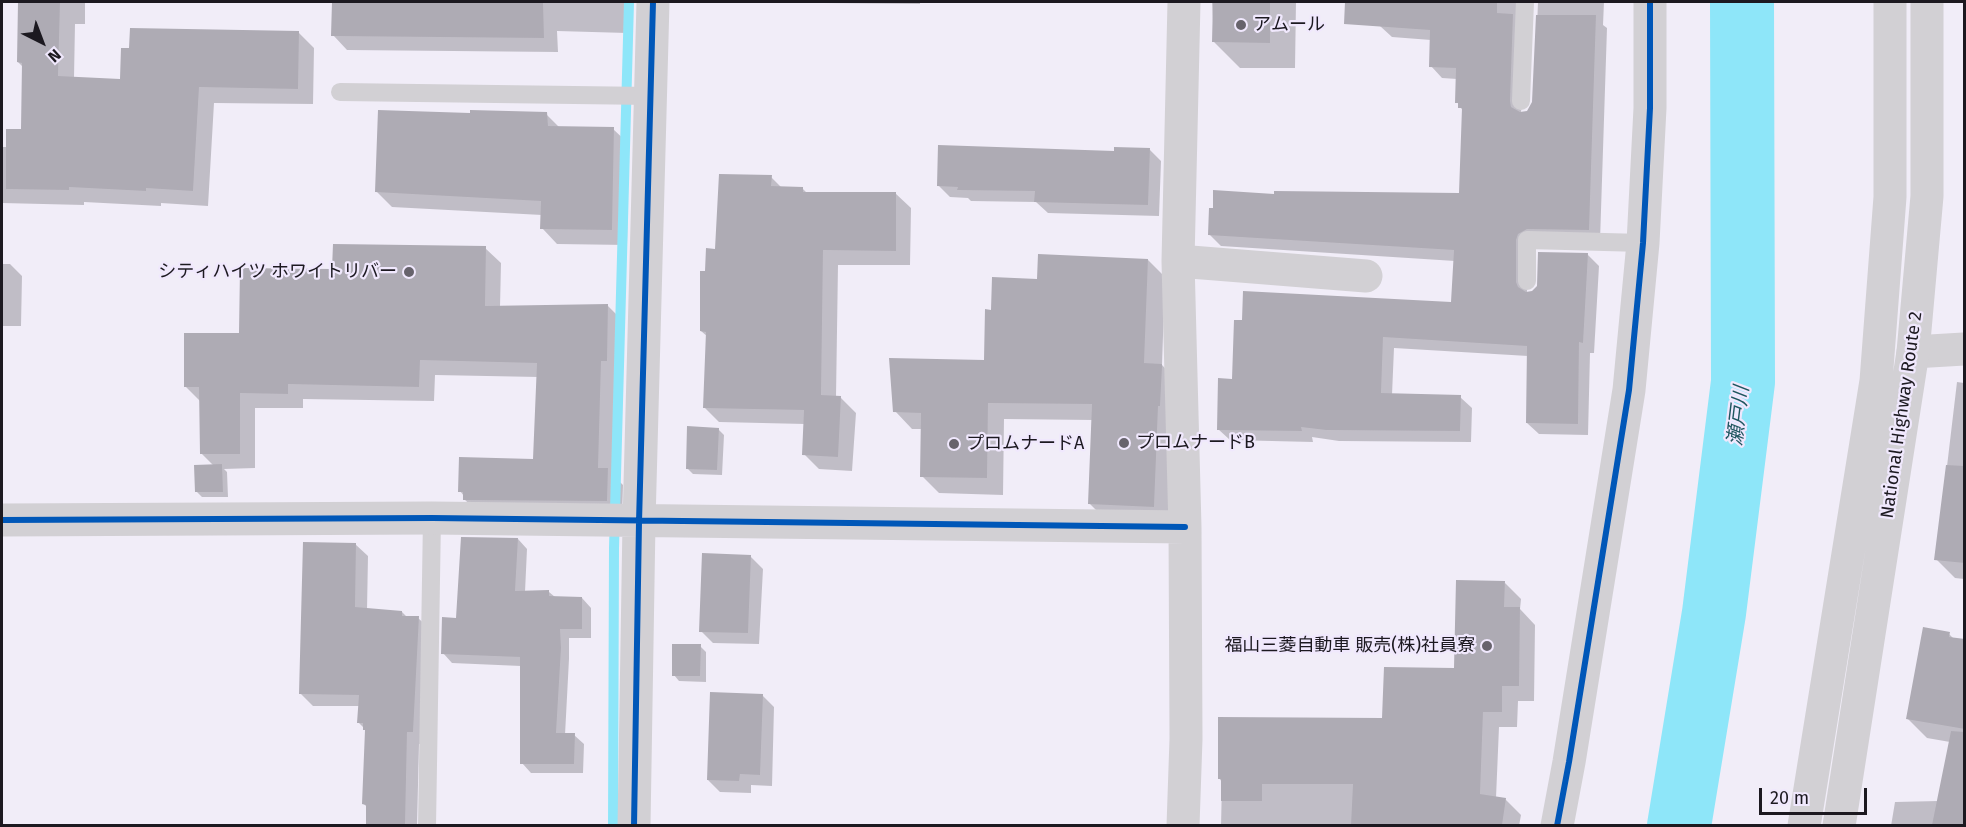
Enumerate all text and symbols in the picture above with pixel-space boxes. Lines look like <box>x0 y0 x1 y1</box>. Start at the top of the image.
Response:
north arrow <box>12 12 72 72</box>
place label: アムール <box>1253 14 1325 36</box>
marker: アムール <box>1234 18 1248 32</box>
text: N <box>44 45 65 66</box>
place label: シティハイツ ホワイトリバー <box>158 261 397 283</box>
marker: シティハイツ ホワイトリバー <box>402 265 416 279</box>
street label: National Highway Route 2 <box>1877 310 1927 520</box>
water label: 瀬戸川 <box>1723 385 1755 447</box>
place label: プロムナードB <box>1136 432 1255 454</box>
place label: プロムナードA <box>966 433 1084 455</box>
marker: プロムナードB <box>1117 436 1131 450</box>
marker: プロムナードA <box>947 437 961 451</box>
place label: 福山三菱自動車 販売(株)社員寮 <box>1225 635 1475 657</box>
marker: 福山三菱自動車 販売(株)社員寮 <box>1480 639 1494 653</box>
scale bar <box>1762 776 1870 814</box>
text: 20 m <box>1770 787 1809 809</box>

